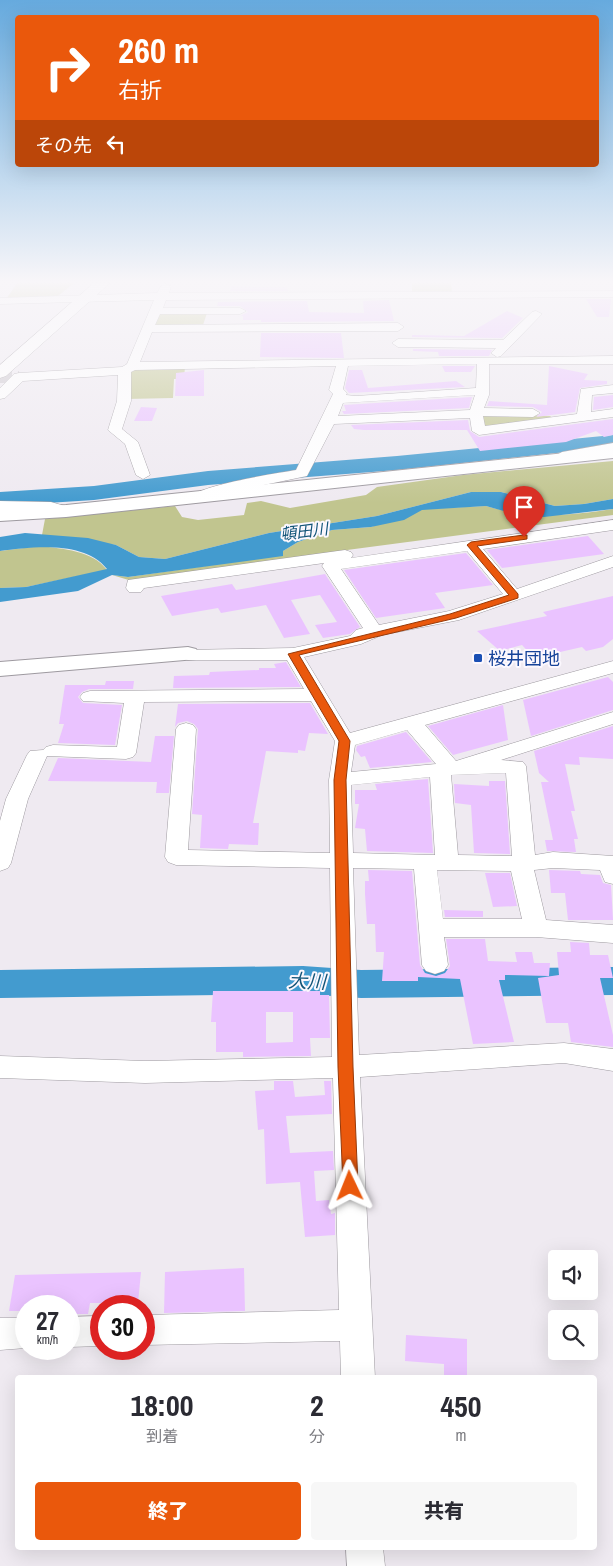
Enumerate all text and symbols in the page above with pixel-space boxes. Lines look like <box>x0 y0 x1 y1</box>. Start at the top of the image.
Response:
text: 260 m <box>118 27 199 74</box>
icon: right <box>35 35 100 100</box>
text: 右折 <box>118 75 162 105</box>
icon: left <box>102 130 130 158</box>
text: その先 <box>35 132 92 158</box>
pin <box>503 486 545 537</box>
icon: arrive <box>510 493 538 521</box>
water label: 頓田川 <box>279 517 331 545</box>
place label: 桜井団地 <box>488 646 560 671</box>
marker: 桜井団地 <box>472 652 484 664</box>
water label: 大川 <box>288 967 328 995</box>
position arrow <box>323 1159 375 1211</box>
map controls <box>548 1250 598 1360</box>
button: sound <box>548 1250 598 1300</box>
speed limit sign: 30 <box>90 1295 155 1360</box>
text: 27 <box>36 1304 59 1338</box>
button: search <box>548 1310 598 1360</box>
text: km/h <box>37 1332 58 1348</box>
text: 18:00 <box>131 1385 193 1425</box>
text: 2 <box>310 1385 324 1425</box>
text: 450 <box>440 1386 481 1426</box>
text: m <box>455 1424 466 1446</box>
text: 到着 <box>146 1425 178 1447</box>
text: 分 <box>309 1425 325 1447</box>
button: 終了 <box>35 1482 301 1540</box>
button: 共有 <box>311 1482 577 1540</box>

